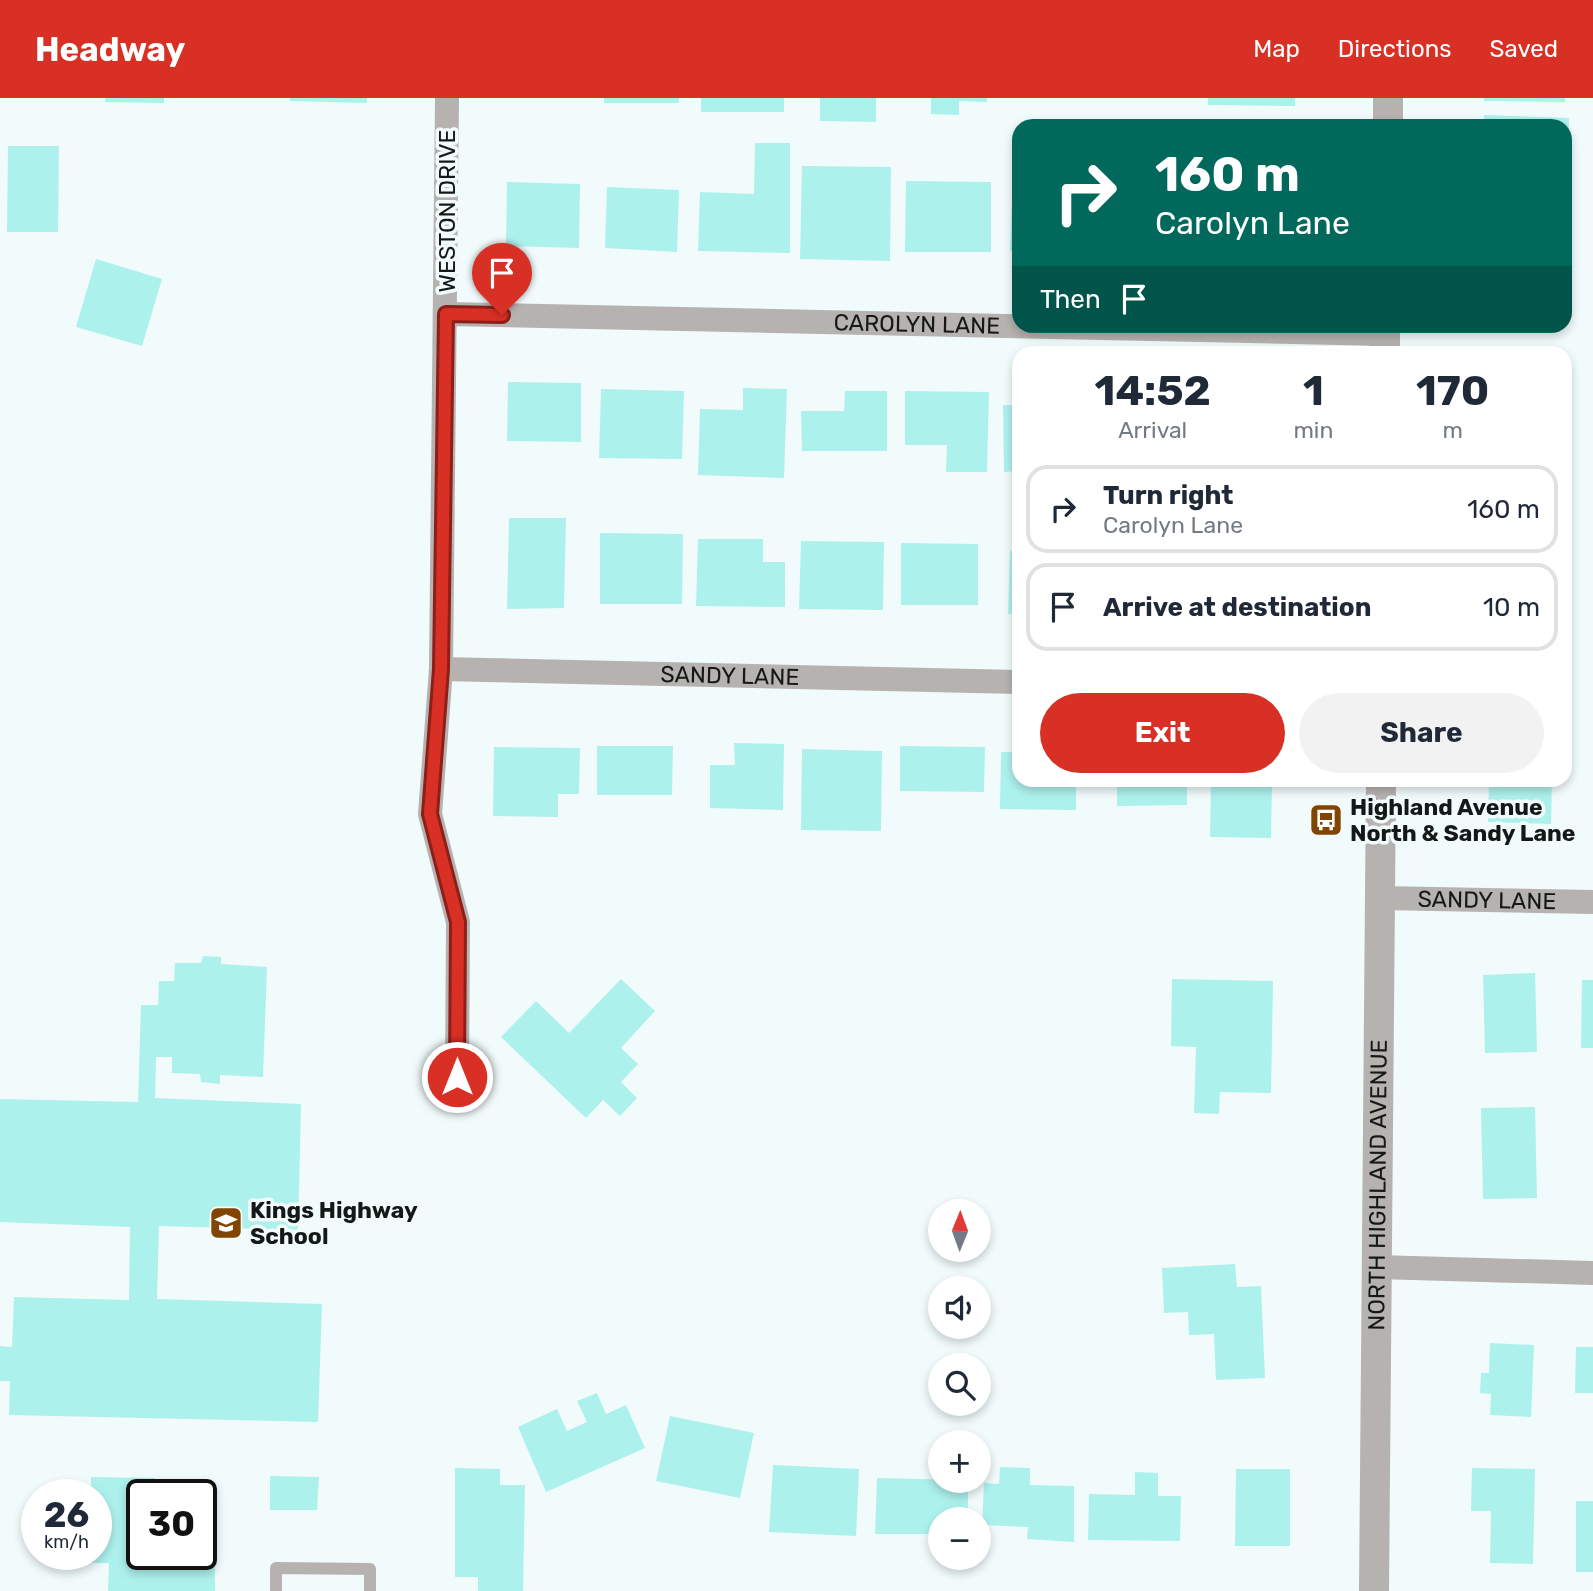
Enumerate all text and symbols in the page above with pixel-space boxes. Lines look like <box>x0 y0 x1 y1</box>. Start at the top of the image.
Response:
text: Headway <box>35 30 185 69</box>
text: Map <box>1253 35 1300 63</box>
text: Directions <box>1338 35 1451 63</box>
text: Saved <box>1489 35 1558 63</box>
street label: WESTON DRIVE <box>433 130 461 292</box>
text: 160 m <box>1155 145 1300 203</box>
icon: right <box>1040 147 1131 238</box>
text: Carolyn Lane <box>1155 204 1350 242</box>
pin <box>472 243 532 315</box>
icon: arrive <box>483 254 521 292</box>
icon: arrive <box>1115 280 1153 318</box>
text: Then <box>1040 284 1101 315</box>
street label: CAROLYN LANE <box>833 308 1000 340</box>
text: 14:52 <box>1095 366 1211 416</box>
text: 1 <box>1303 366 1324 416</box>
text: 170 <box>1416 366 1489 416</box>
text: Arrival <box>1118 416 1187 444</box>
text: min <box>1293 416 1333 444</box>
text: m <box>1442 416 1463 444</box>
text: Turn right <box>1103 480 1233 511</box>
icon: right <box>1044 490 1082 528</box>
text: 160 m <box>1467 494 1540 525</box>
text: Carolyn Lane <box>1103 511 1243 539</box>
icon: arrive <box>1044 588 1082 626</box>
text: Arrive at destination <box>1103 592 1371 623</box>
text: 10 m <box>1483 592 1540 623</box>
street label: SANDY LANE <box>660 660 800 691</box>
button: Exit <box>1040 693 1285 773</box>
button: Share <box>1299 693 1544 773</box>
place label: Highland Avenue North & Sandy Lane <box>1350 793 1576 847</box>
bus stop icon: Highland Avenue North & Sandy Lane <box>1307 801 1345 839</box>
street label: SANDY LANE <box>1417 885 1557 915</box>
street label: NORTH HIGHLAND AVENUE <box>1362 1039 1393 1331</box>
position arrow <box>420 1040 494 1114</box>
place label: Kings Highway School <box>250 1196 418 1250</box>
north arrow <box>928 1199 990 1262</box>
map controls <box>928 1199 991 1570</box>
school or university icon: Kings Highway School <box>207 1204 245 1242</box>
button: sound <box>928 1276 991 1339</box>
button: search <box>928 1353 991 1416</box>
button: + <box>928 1430 991 1493</box>
speed limit sign: 30 <box>126 1479 217 1570</box>
text: 26 <box>44 1494 89 1536</box>
button: − <box>928 1507 991 1570</box>
text: km/h <box>44 1531 89 1553</box>

